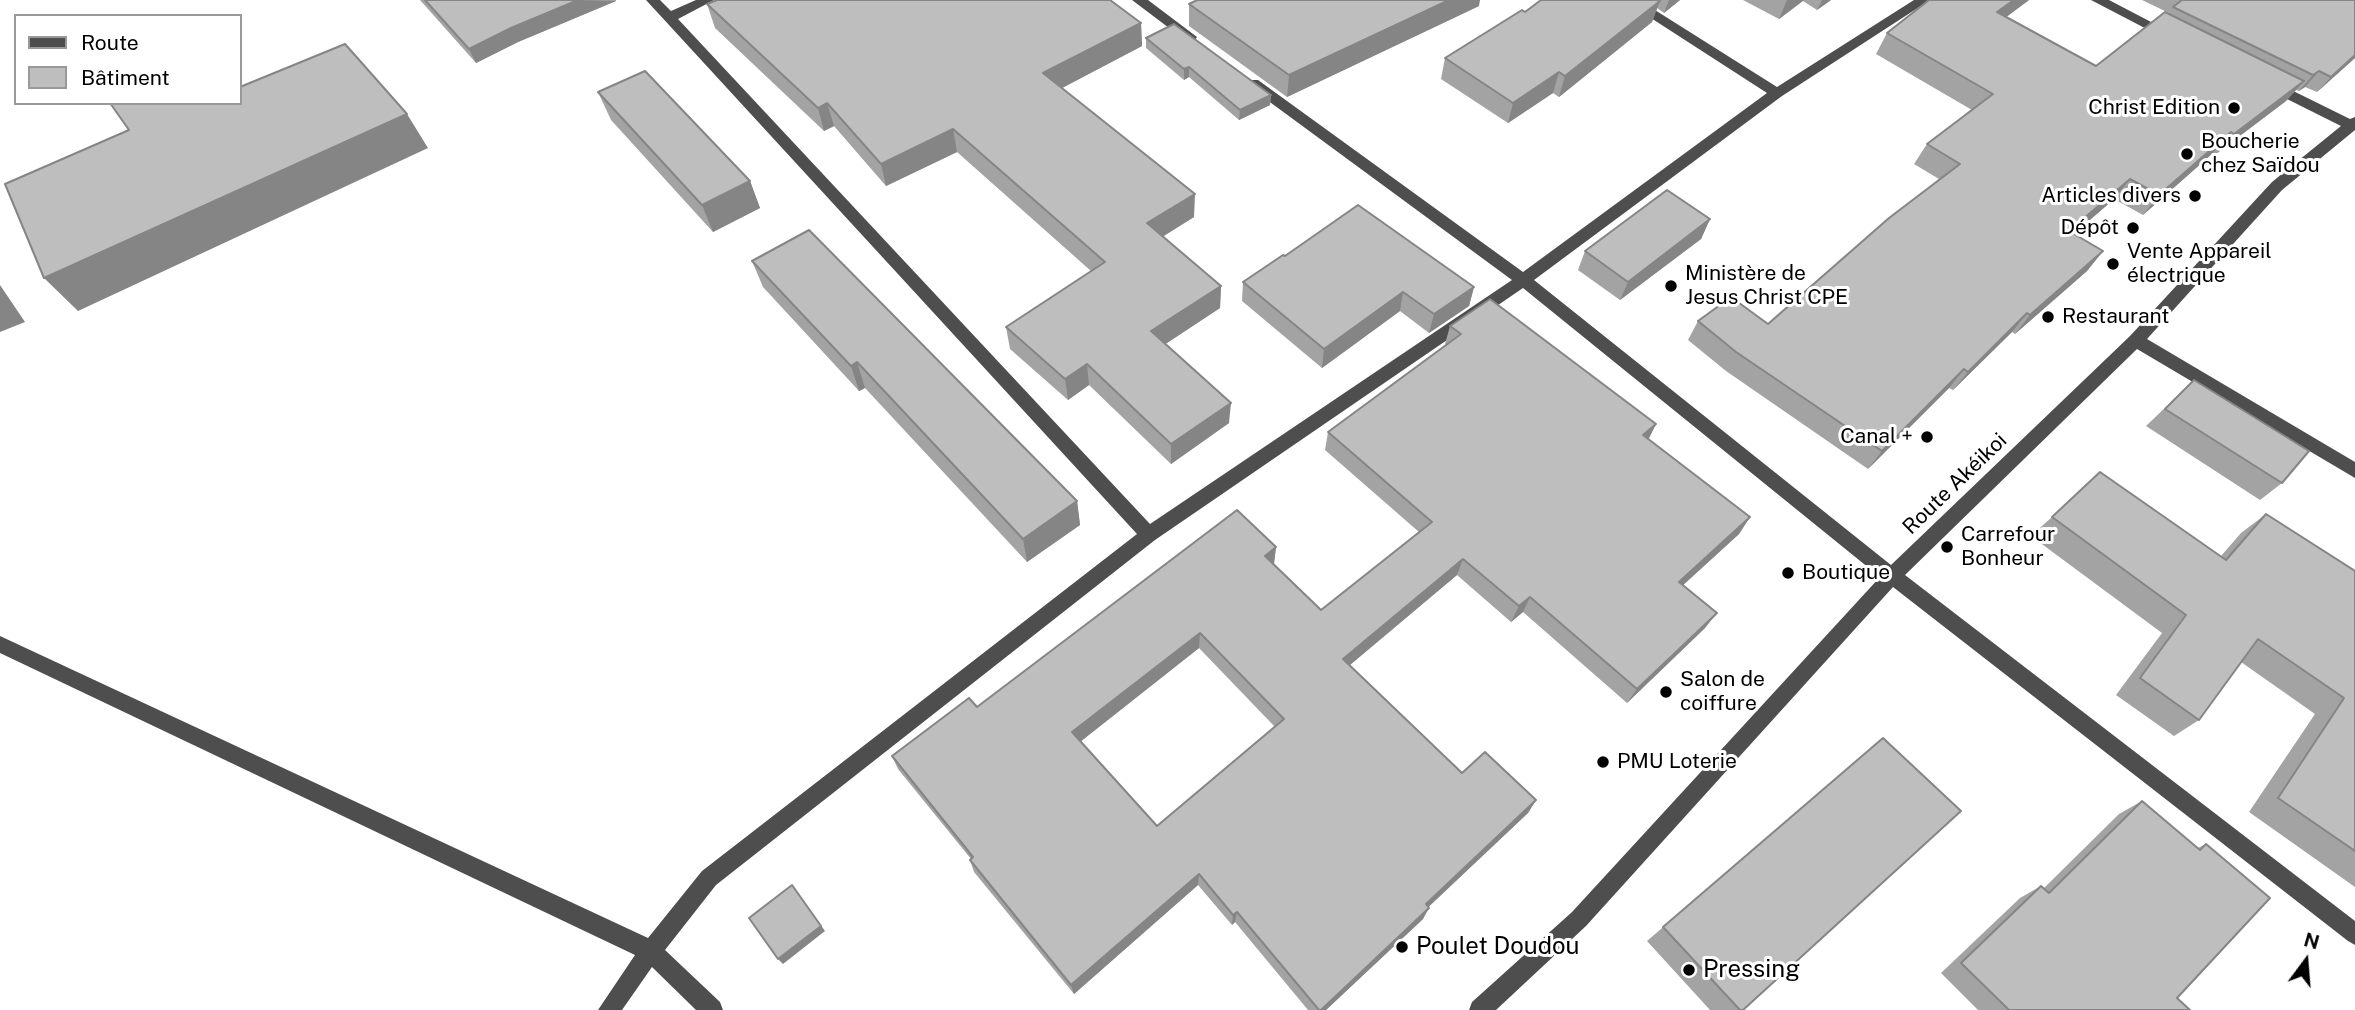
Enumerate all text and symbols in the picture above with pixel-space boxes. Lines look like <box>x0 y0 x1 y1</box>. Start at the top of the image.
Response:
legend <box>14 14 242 105</box>
text: Route <box>81 30 139 55</box>
text: Bâtiment <box>81 65 170 90</box>
place label: Christ Edition <box>2088 95 2220 121</box>
marker: Christ Edition <box>2226 100 2242 116</box>
place label: Boucherie chez Saïdou <box>2201 129 2320 179</box>
marker: Boucherie chez Saïdou <box>2179 146 2195 162</box>
place label: Articles divers <box>2041 183 2181 209</box>
marker: Articles divers <box>2187 188 2203 204</box>
place label: Dépôt <box>2060 215 2119 241</box>
marker: Dépôt <box>2125 220 2141 236</box>
place label: Vente Appareil électrique <box>2127 239 2272 289</box>
marker: Vente Appareil électrique <box>2105 256 2121 272</box>
place label: Ministère de Jesus Christ CPE <box>1685 261 1848 311</box>
marker: Ministère de Jesus Christ CPE <box>1663 278 1679 294</box>
place label: Restaurant <box>2062 304 2169 330</box>
marker: Restaurant <box>2040 309 2056 325</box>
place label: Canal + <box>1840 424 1913 450</box>
street label: Route Akéikoi <box>1898 428 2012 540</box>
marker: Canal + <box>1919 429 1935 445</box>
place label: Carrefour Bonheur <box>1961 522 2055 572</box>
marker: Carrefour Bonheur <box>1939 539 1955 555</box>
place label: Boutique <box>1802 560 1890 586</box>
marker: Boutique <box>1780 565 1796 581</box>
place label: Salon de coiffure <box>1680 667 1765 717</box>
marker: Salon de coiffure <box>1658 684 1674 700</box>
place label: PMU Loterie <box>1617 749 1737 775</box>
marker: PMU Loterie <box>1595 754 1611 770</box>
north arrow <box>2271 926 2341 996</box>
text: N <box>2302 928 2322 953</box>
place label: Poulet Doudou <box>1416 933 1579 961</box>
marker: Poulet Doudou <box>1394 939 1410 955</box>
place label: Pressing <box>1703 956 1800 984</box>
marker: Pressing <box>1681 962 1697 978</box>

